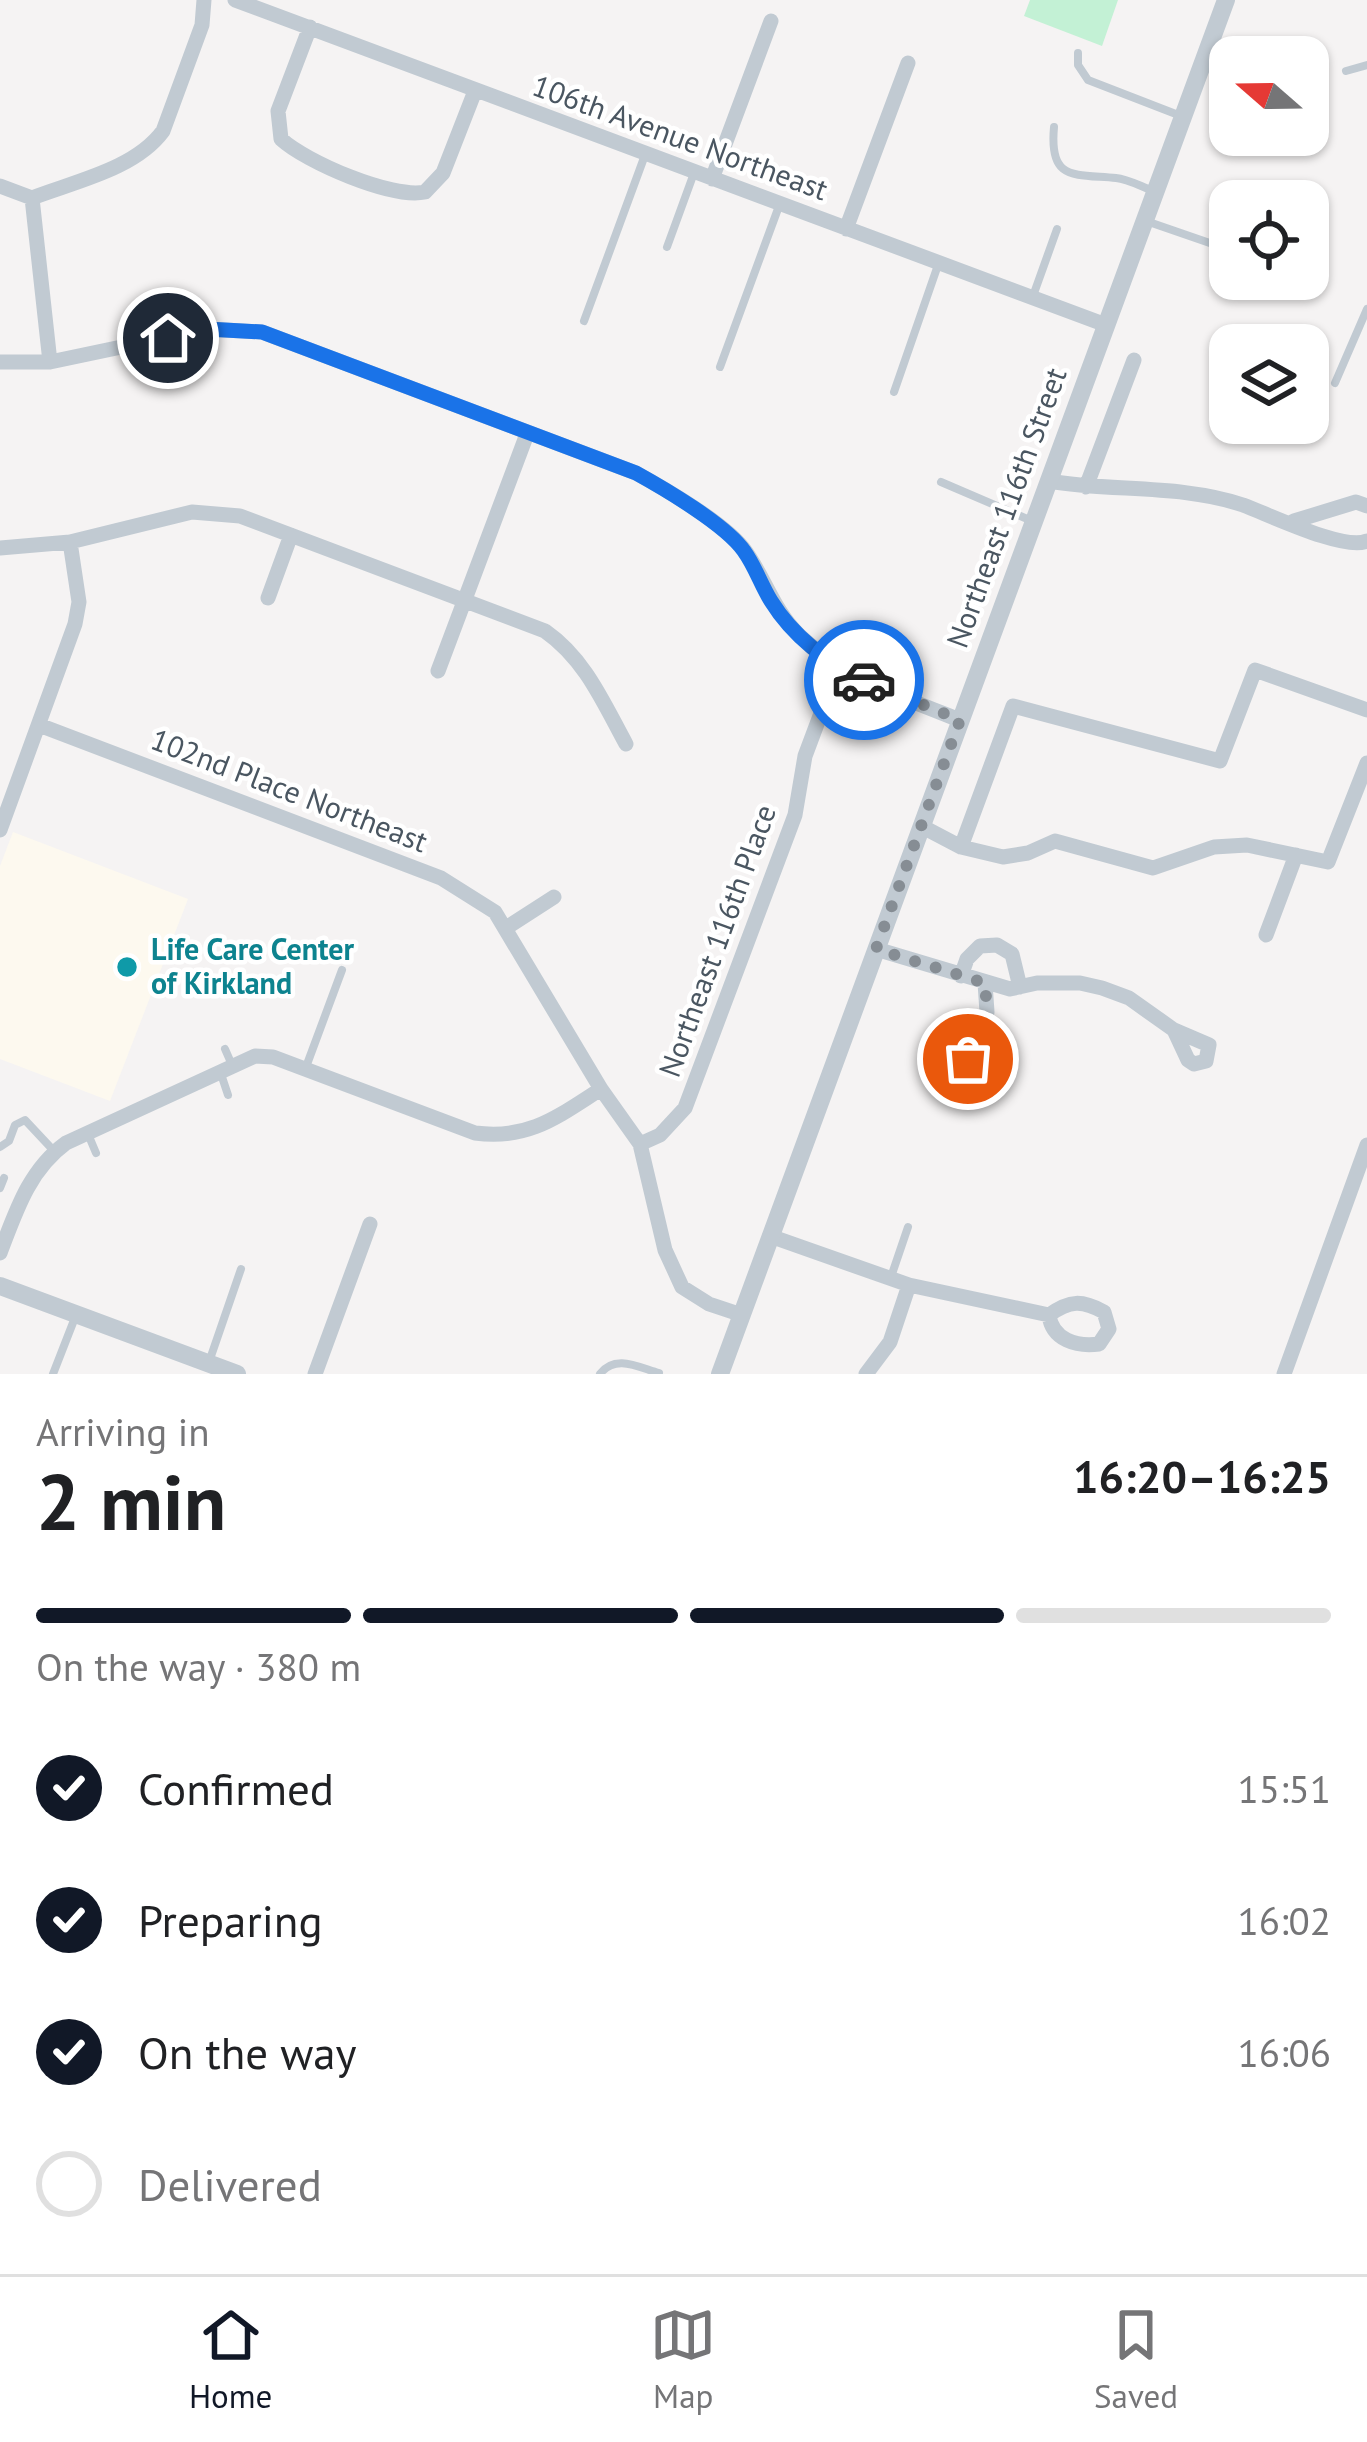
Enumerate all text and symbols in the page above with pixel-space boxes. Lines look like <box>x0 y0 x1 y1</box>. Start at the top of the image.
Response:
north arrow <box>1209 36 1329 156</box>
map controls <box>1209 36 1329 444</box>
street label: 106th Avenue Northeast <box>528 65 833 208</box>
button: locate <box>1209 180 1329 300</box>
pin <box>117 287 219 389</box>
icon: home <box>135 305 201 371</box>
button: layers <box>1209 324 1329 444</box>
street label: Northeast 116th Street <box>937 362 1074 653</box>
courier <box>804 620 924 740</box>
icon: car <box>831 647 897 713</box>
street label: 102nd Place Northeast <box>146 719 433 860</box>
street label: Northeast 116th Place <box>649 799 784 1082</box>
place label: Life Care Center of Kirkland <box>151 929 355 1002</box>
marker: Life Care Center of Kirkland <box>114 954 140 980</box>
pin <box>917 1008 1019 1110</box>
icon: bag <box>935 1026 1001 1092</box>
text: Arriving in <box>36 1406 210 1457</box>
text: 16:20–16:25 <box>1073 1447 1331 1505</box>
text: 2 min <box>36 1451 226 1552</box>
text: On the way · 380 m <box>36 1641 361 1692</box>
icon: check <box>36 1755 102 1821</box>
text: Confirmed <box>138 1759 334 1817</box>
text: 15:51 <box>1237 1763 1331 1814</box>
icon: check <box>36 1887 102 1953</box>
text: Preparing <box>138 1891 323 1949</box>
text: 16:02 <box>1237 1895 1331 1946</box>
icon: check <box>36 2019 102 2085</box>
text: On the way <box>138 2023 357 2081</box>
text: 16:06 <box>1237 2027 1331 2078</box>
text: Delivered <box>138 2155 322 2213</box>
tab: Home <box>189 2302 272 2417</box>
tab: Map <box>650 2302 716 2417</box>
tab: Saved <box>1094 2302 1178 2417</box>

